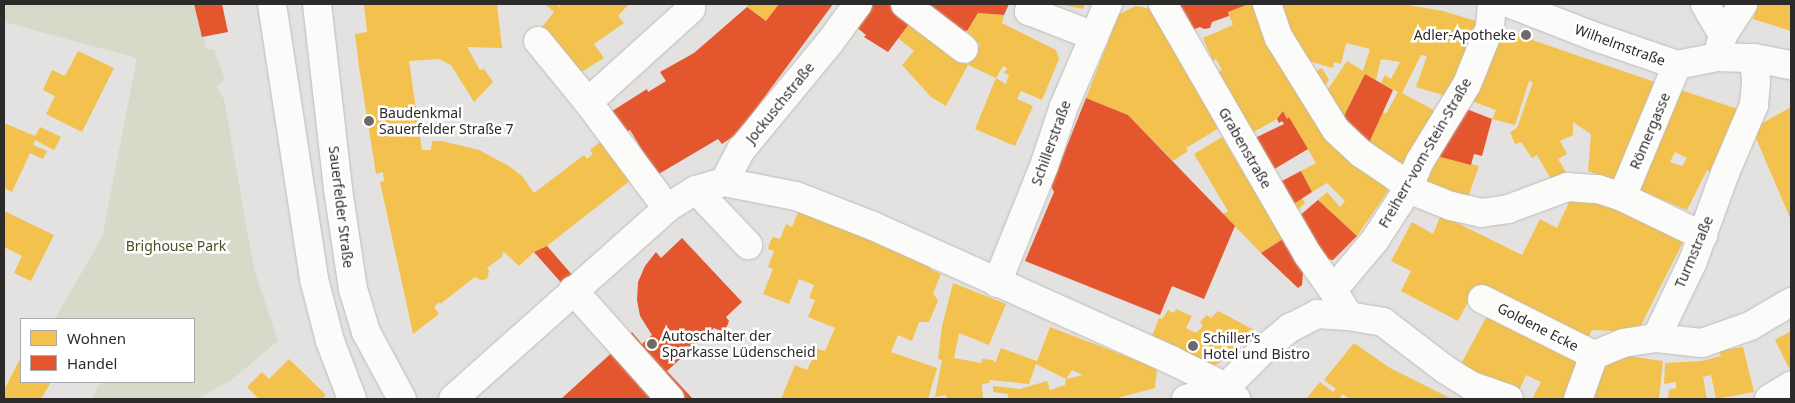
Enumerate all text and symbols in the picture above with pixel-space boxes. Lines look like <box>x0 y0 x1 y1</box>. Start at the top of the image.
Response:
street label: Wilhelmstraße <box>1572 21 1668 69</box>
place label: Adler-Apotheke <box>1414 27 1516 43</box>
marker: Adler-Apotheke <box>1520 29 1532 41</box>
street label: Jockuschstraße <box>742 59 818 147</box>
street label: Freiherr-vom-Stein-Straße <box>1375 75 1475 231</box>
street label: Römergasse <box>1626 90 1674 172</box>
street label: Schillerstraße <box>1028 98 1074 188</box>
place label: Baudenkmal Sauerfelder Straße 7 <box>379 105 514 138</box>
street label: Grabenstraße <box>1215 105 1275 191</box>
marker: Baudenkmal Sauerfelder Straße 7 <box>363 115 375 127</box>
street label: Sauerfelder Straße <box>325 145 357 269</box>
street label: Turmstraße <box>1671 214 1717 290</box>
park label: Brighouse Park <box>126 238 226 254</box>
street label: Goldene Ecke <box>1495 299 1581 355</box>
legend <box>20 318 195 383</box>
text: Wohnen <box>67 328 126 348</box>
place label: Autoschalter der Sparkasse Lüdenscheid <box>662 328 816 361</box>
place label: Schiller's Hotel und Bistro <box>1203 330 1310 362</box>
marker: Autoschalter der Sparkasse Lüdenscheid <box>646 338 658 350</box>
marker: Schiller's Hotel und Bistro <box>1187 340 1199 352</box>
text: Handel <box>67 353 117 373</box>

